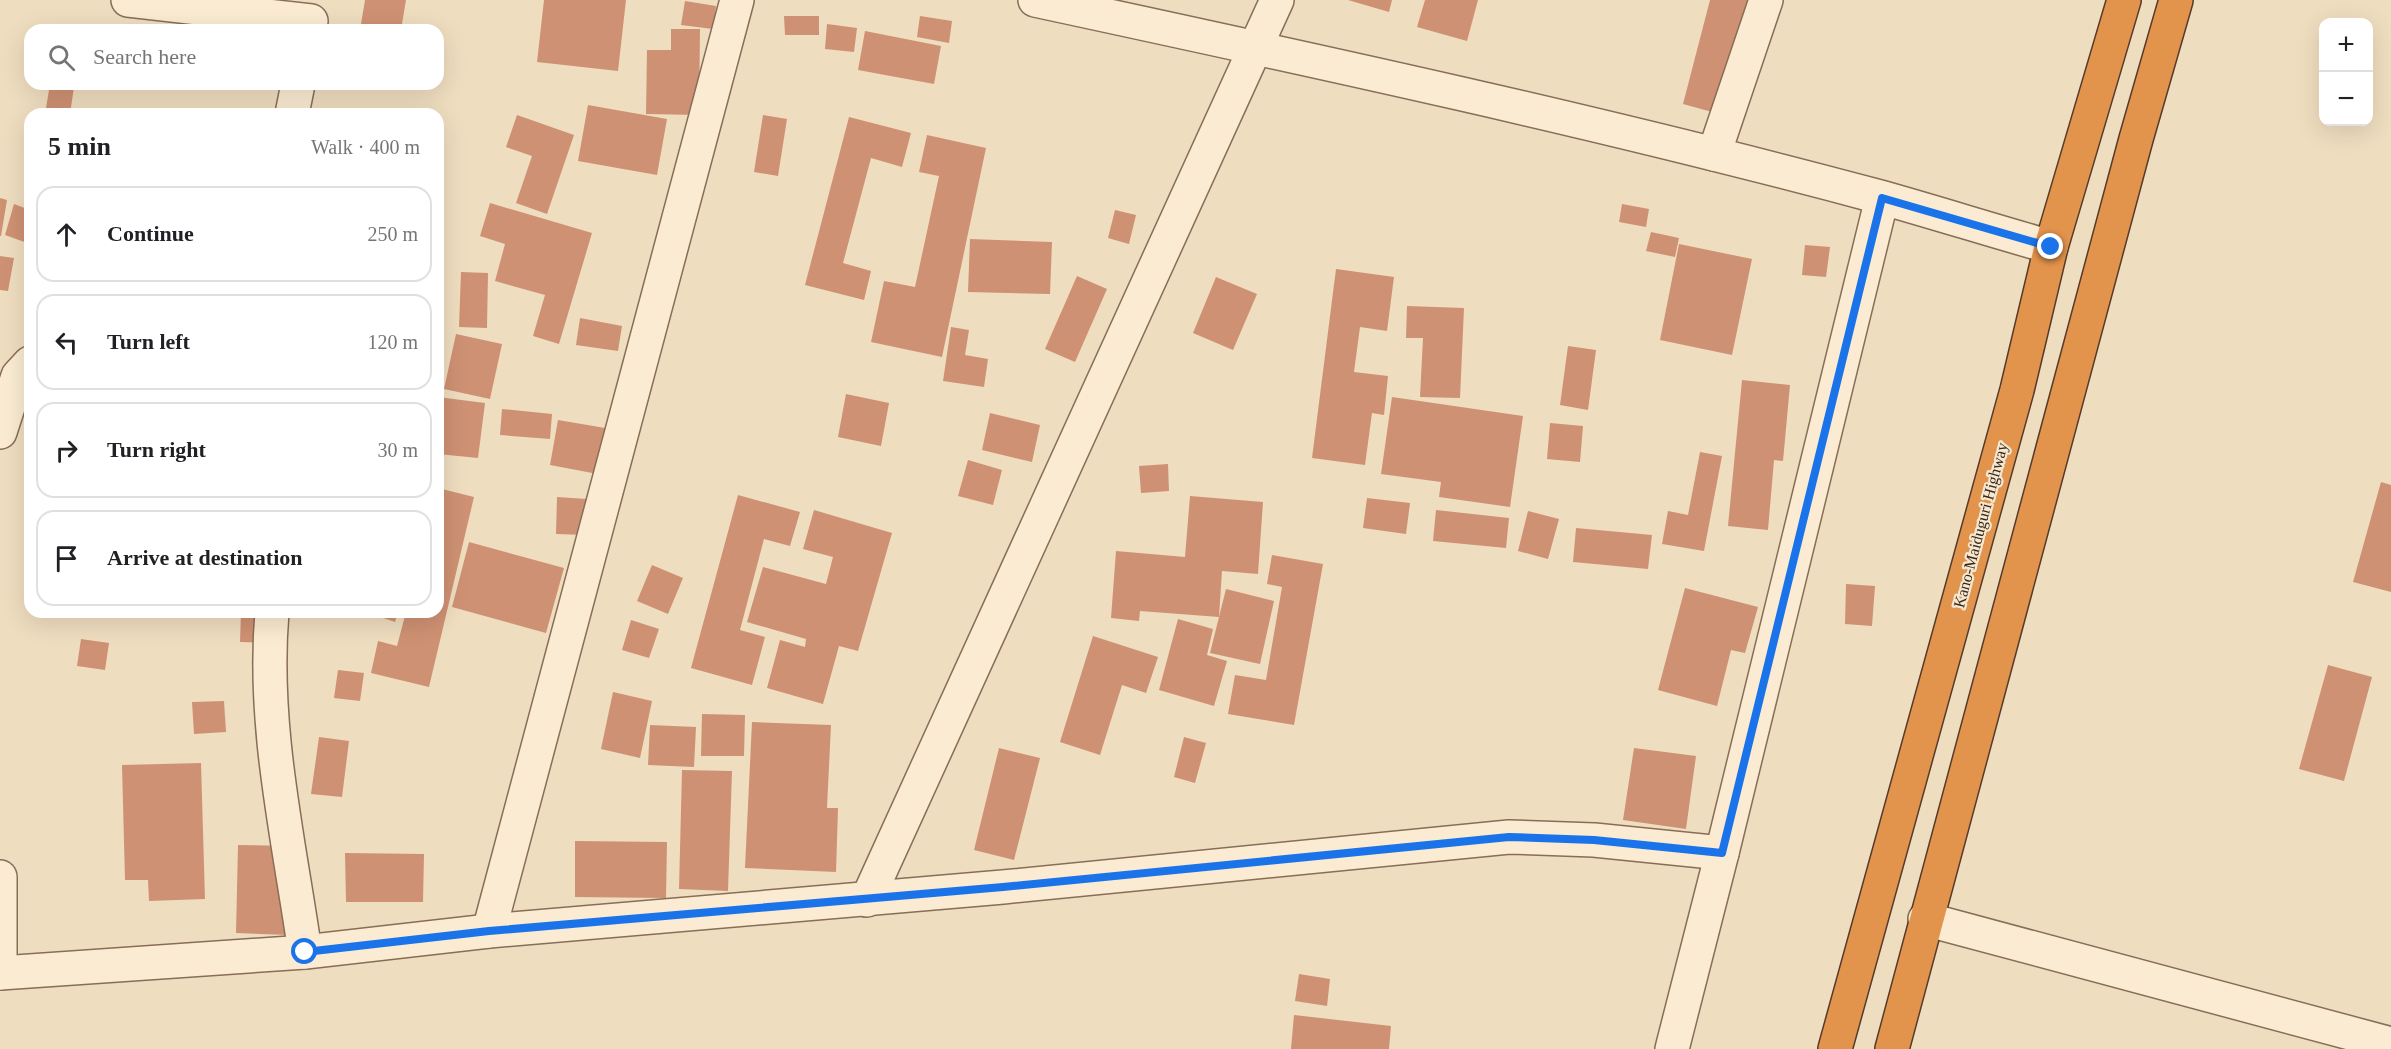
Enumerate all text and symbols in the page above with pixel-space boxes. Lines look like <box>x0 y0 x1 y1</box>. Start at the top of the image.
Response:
map controls <box>2319 18 2373 126</box>
button: + <box>2319 18 2373 72</box>
search box <box>24 24 444 90</box>
icon: search <box>45 41 78 74</box>
text: Search here <box>93 44 196 69</box>
button: − <box>2319 72 2373 126</box>
text: 5 min <box>48 132 111 161</box>
text: Walk · 400 m <box>311 136 420 158</box>
icon: ahead <box>50 218 83 251</box>
text: Continue <box>107 221 194 246</box>
text: 250 m <box>367 223 418 245</box>
route end <box>2037 233 2063 259</box>
icon: left <box>50 326 83 359</box>
text: Turn left <box>107 329 190 354</box>
text: 120 m <box>367 331 418 353</box>
icon: right <box>50 434 83 467</box>
text: Turn right <box>107 437 206 462</box>
text: 30 m <box>377 439 418 461</box>
street label: Kano-Maiduguri Highway <box>1950 441 2012 610</box>
icon: arrive <box>50 542 83 575</box>
text: Arrive at destination <box>107 545 303 570</box>
route start <box>291 938 317 964</box>

